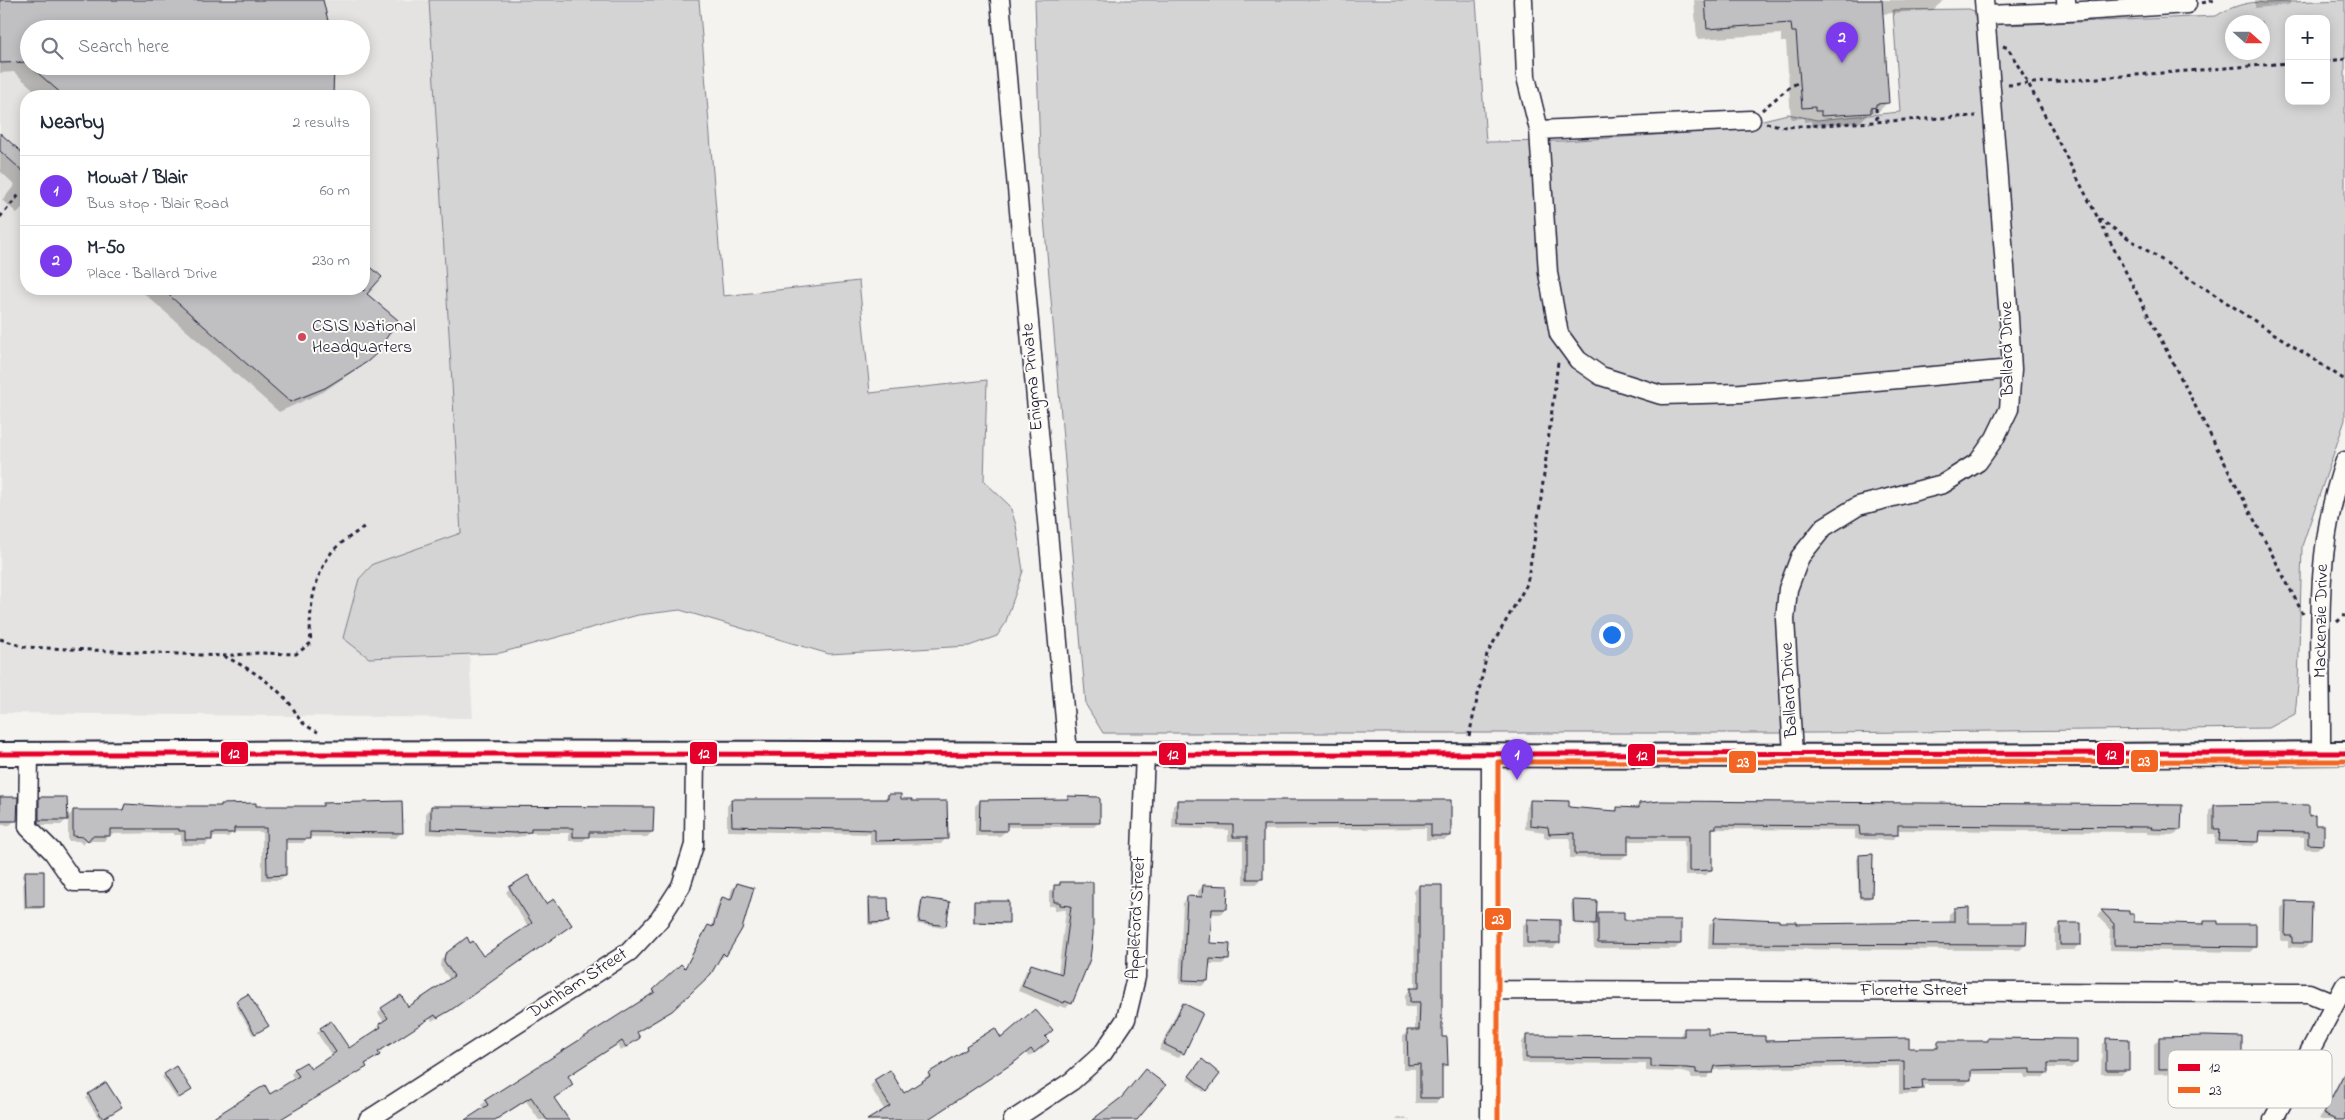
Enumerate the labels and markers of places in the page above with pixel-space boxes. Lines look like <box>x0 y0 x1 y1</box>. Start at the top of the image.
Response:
pin: 2 <box>1826 22 1858 63</box>
place label: CSIS National Headquarters <box>312 314 416 361</box>
marker: CSIS National Headquarters <box>296 331 308 343</box>
pin: 1 <box>1501 739 1533 780</box>

